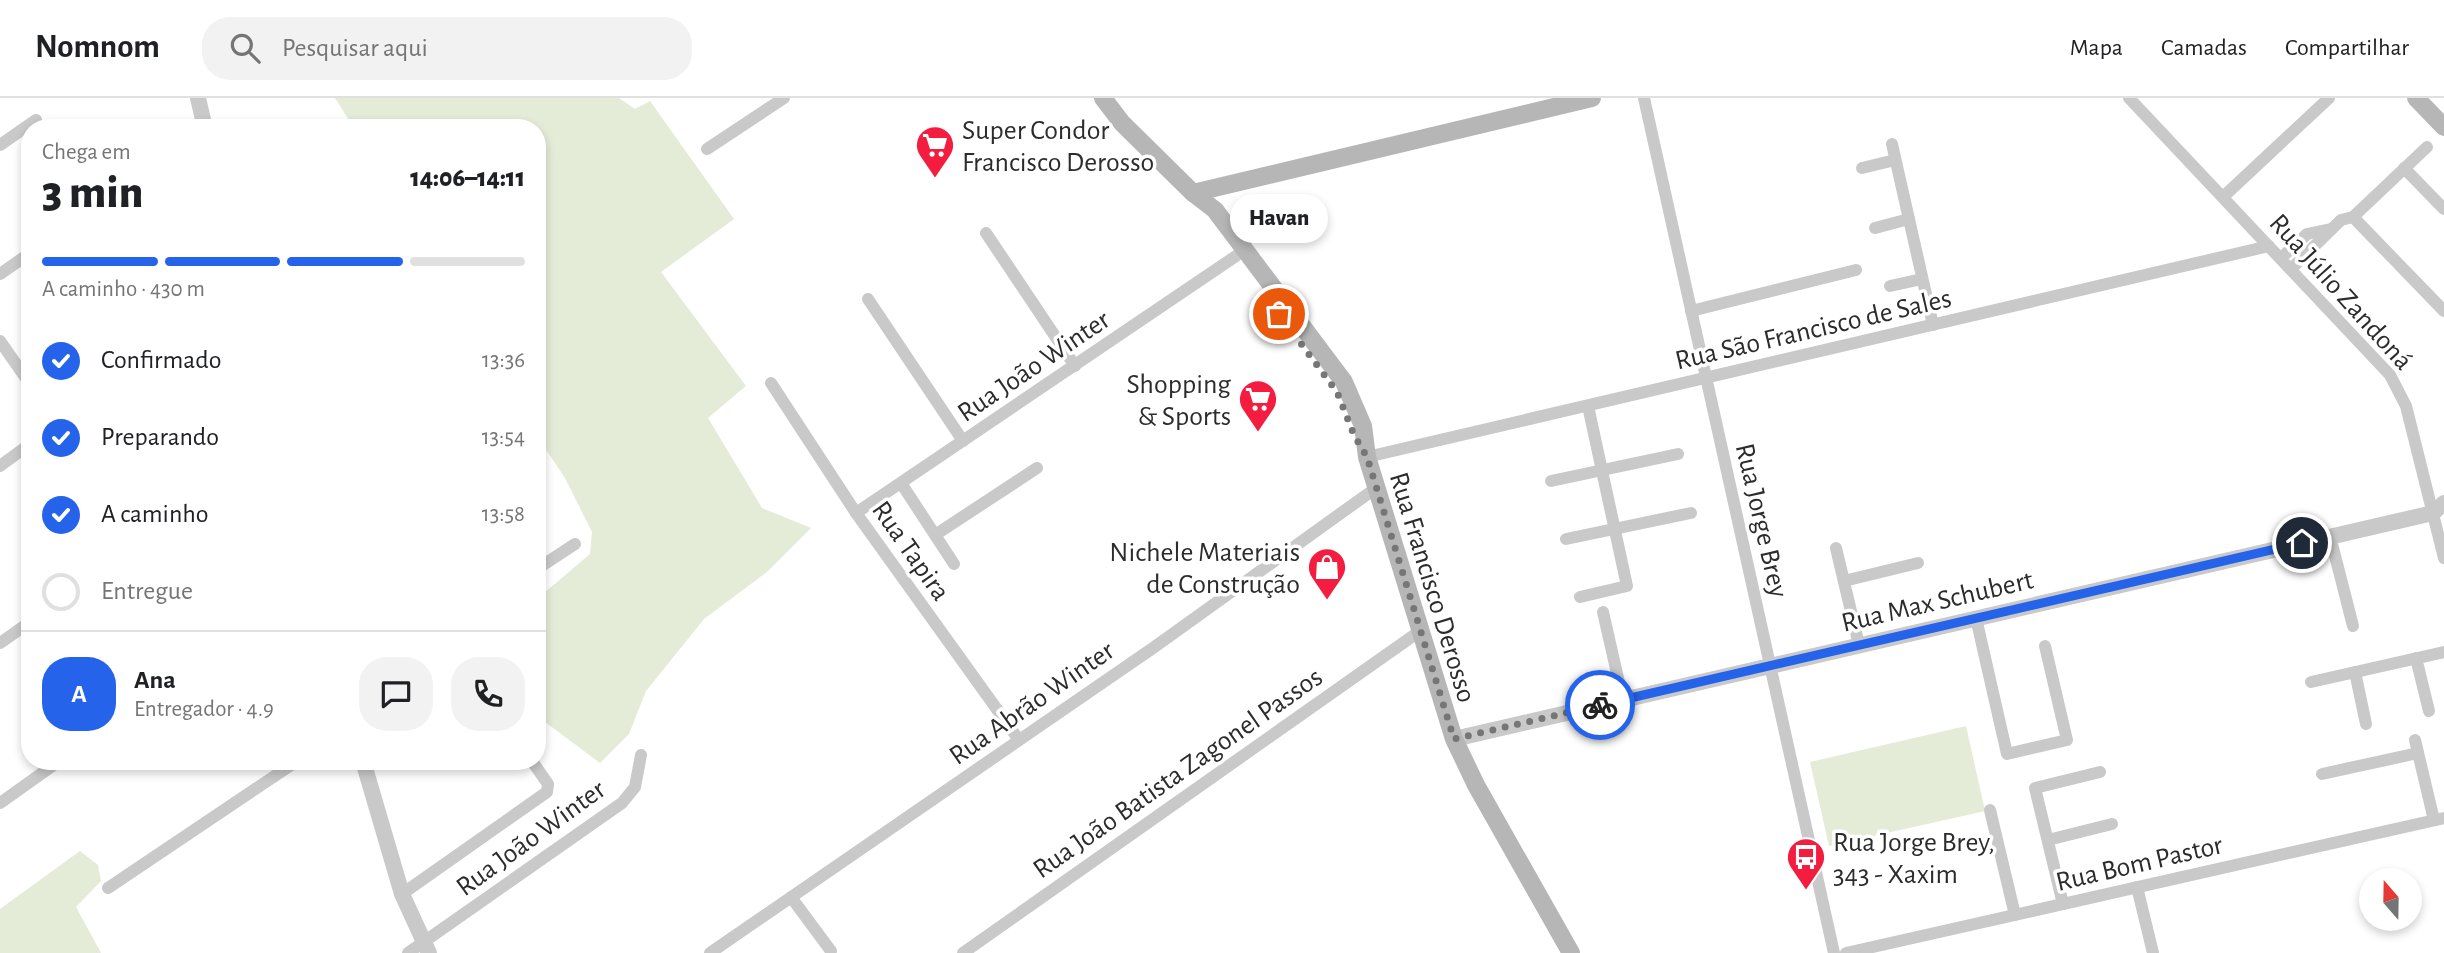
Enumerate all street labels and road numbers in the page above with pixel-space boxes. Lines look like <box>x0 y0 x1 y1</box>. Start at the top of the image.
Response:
street label: Rua Júlio Zandoná <box>2264 209 2417 376</box>
street label: Rua São Francisco de Sales <box>1673 285 1954 375</box>
street label: Rua João Winter <box>953 306 1115 428</box>
street label: Rua Jorge Brey <box>1730 441 1792 600</box>
street label: Rua Francisco Derosso <box>1384 469 1480 706</box>
street label: Rua Tapira <box>866 496 955 606</box>
street label: Rua Max Schubert <box>1839 566 2036 638</box>
street label: Rua Abrão Winter <box>945 637 1120 771</box>
street label: Rua João Batista Zagonel Passos <box>1028 663 1328 884</box>
street label: Rua João Winter <box>451 775 611 902</box>
street label: Rua Bom Pastor <box>2053 831 2226 897</box>

